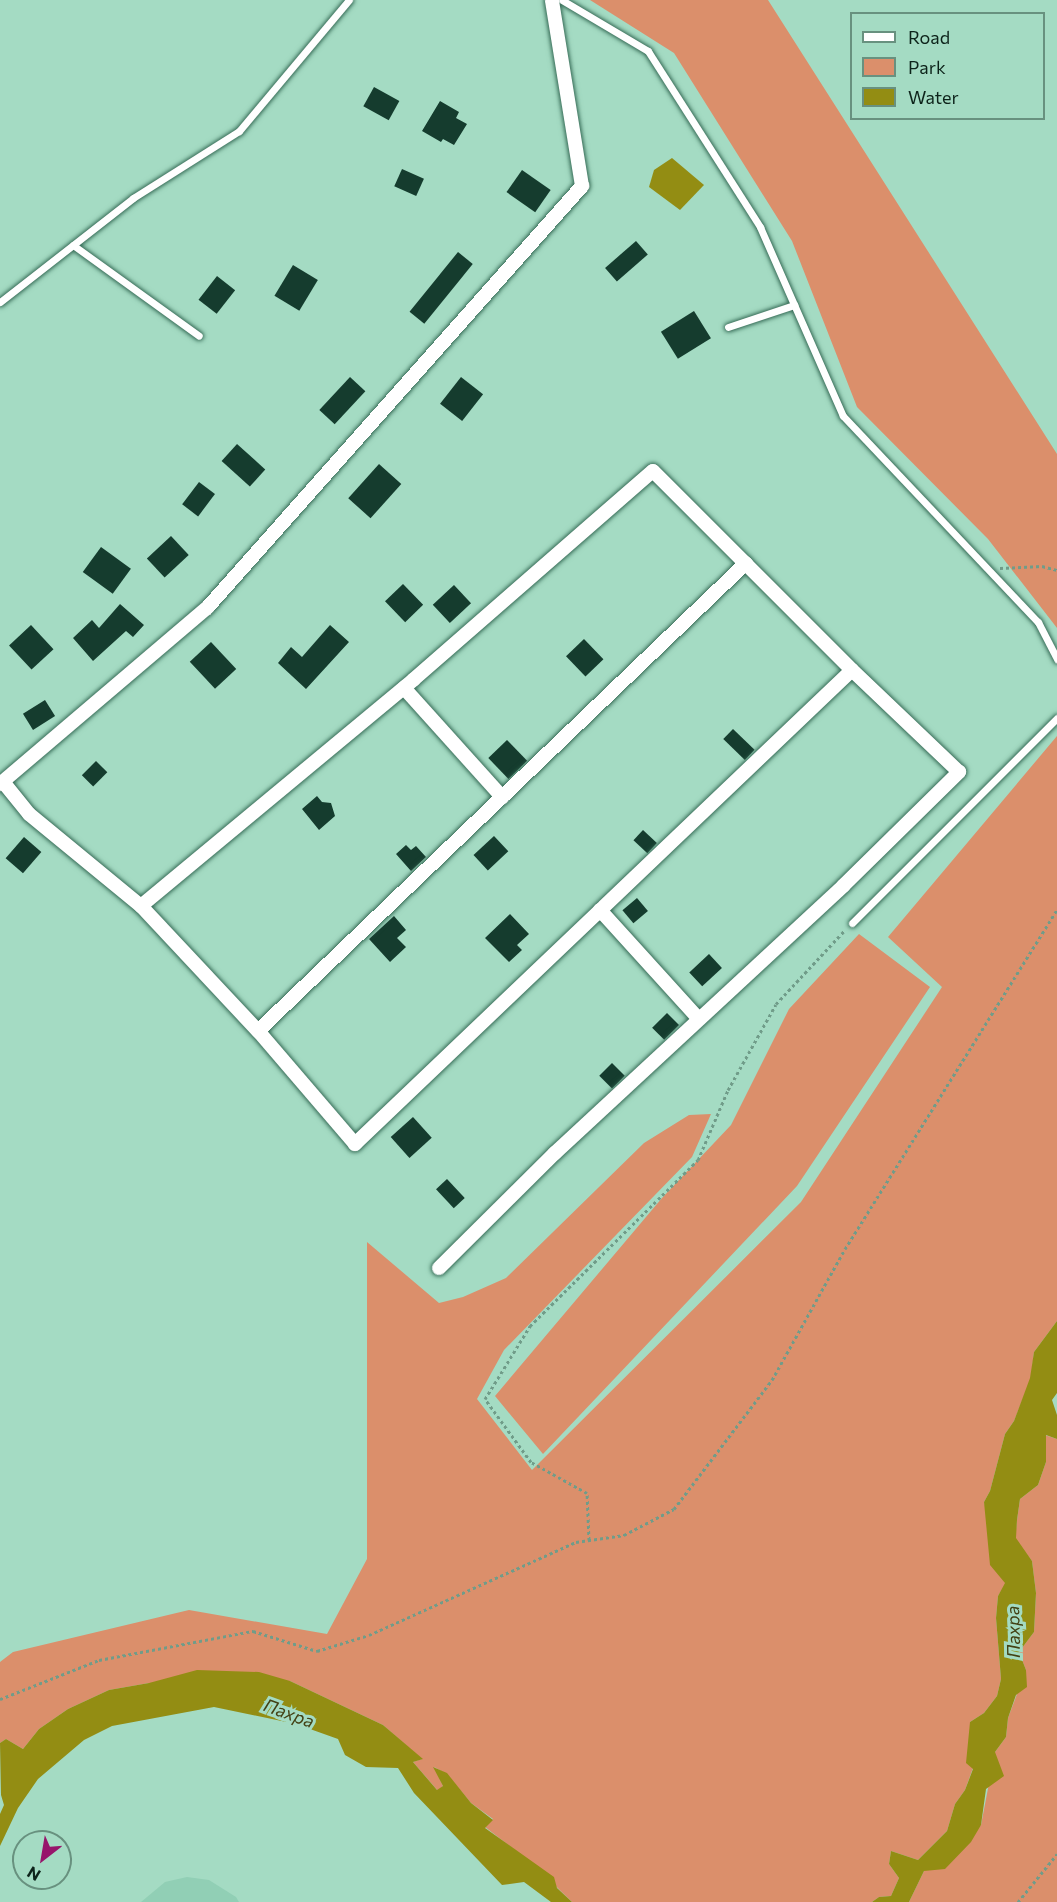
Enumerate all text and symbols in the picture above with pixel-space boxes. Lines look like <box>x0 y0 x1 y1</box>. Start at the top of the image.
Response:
legend <box>850 12 1045 120</box>
text: Road <box>908 26 950 48</box>
text: Park <box>908 56 946 78</box>
text: Water <box>908 86 959 108</box>
water label: Пахра <box>1002 1606 1024 1658</box>
water label: Пахра <box>261 1694 317 1732</box>
north arrow <box>12 1830 72 1890</box>
text: N <box>23 1863 44 1885</box>

